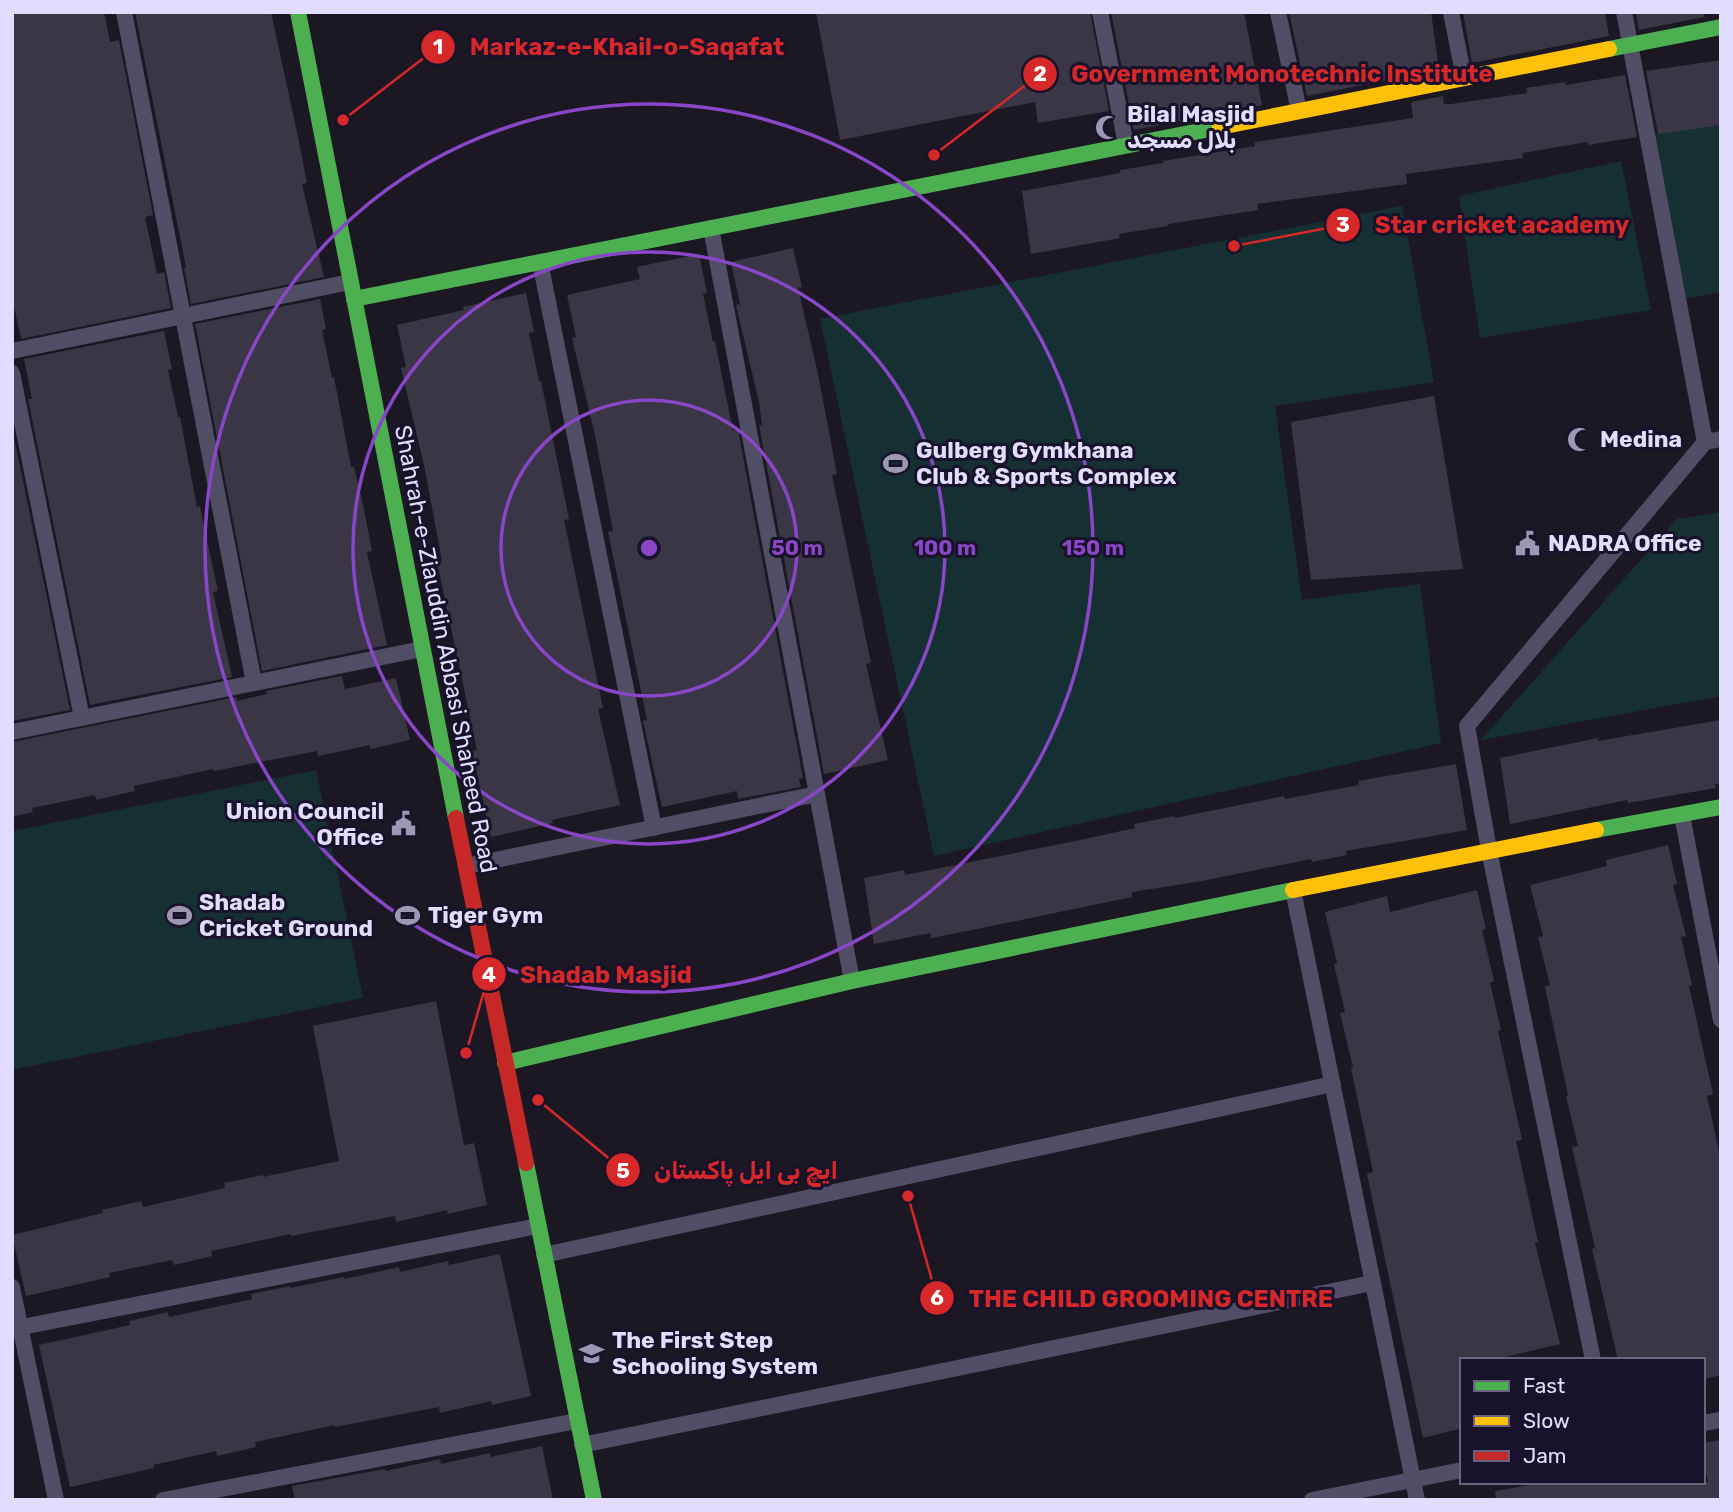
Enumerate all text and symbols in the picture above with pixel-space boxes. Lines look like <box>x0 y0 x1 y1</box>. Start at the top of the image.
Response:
callout: Markaz-e-Khail-o-Saqafat <box>420 24 798 69</box>
text: Markaz-e-Khail-o-Saqafat <box>470 33 784 61</box>
text: 1 <box>433 34 443 59</box>
callout: Government Monotechnic Institute <box>1022 52 1507 97</box>
text: Government Monotechnic Institute <box>1071 60 1493 88</box>
text: 2 <box>1033 61 1047 86</box>
place label: Bilal Masjid بلال مسجد <box>1127 100 1255 154</box>
mosque icon: Bilal Masjid بلال مسجد <box>1093 113 1121 141</box>
callout: Star cricket academy <box>1326 202 1644 247</box>
text: Star cricket academy <box>1375 211 1629 239</box>
text: 3 <box>1336 212 1350 237</box>
street label: Shahrah-e-Ziauddin Abbasi Shaheed Road <box>389 423 503 875</box>
mosque icon: Medina <box>1566 425 1594 453</box>
place label: Medina <box>1600 425 1682 453</box>
place label: Gulberg Gymkhana Club & Sports Complex <box>916 436 1177 490</box>
sports icon: Gulberg Gymkhana Club & Sports Complex <box>882 449 910 477</box>
public building icon: NADRA Office <box>1514 529 1542 557</box>
place label: NADRA Office <box>1548 529 1702 557</box>
text: 50 m <box>771 535 823 560</box>
text: 100 m <box>914 535 976 560</box>
text: 150 m <box>1062 535 1124 560</box>
centre of rings <box>637 536 661 560</box>
place label: Union Council Office <box>226 797 384 851</box>
public building icon: Union Council Office <box>390 810 418 838</box>
place label: Shadab Cricket Ground <box>199 888 373 942</box>
sports icon: Shadab Cricket Ground <box>165 901 193 929</box>
sports icon: Tiger Gym <box>394 901 422 929</box>
place label: Tiger Gym <box>428 901 543 929</box>
callout: Shadab Masjid <box>471 952 706 997</box>
text: Shadab Masjid <box>520 961 692 989</box>
text: 4 <box>482 962 496 987</box>
callout: ایچ بی ایل پاکستان <box>605 1148 852 1193</box>
text: ایچ بی ایل پاکستان <box>654 1157 838 1188</box>
text: 5 <box>616 1158 630 1183</box>
callout: THE CHILD GROOMING CENTRE <box>919 1276 1347 1321</box>
text: 6 <box>930 1285 944 1310</box>
text: THE CHILD GROOMING CENTRE <box>969 1285 1333 1313</box>
place label: The First Step Schooling System <box>612 1326 818 1380</box>
school or university icon: The First Step Schooling System <box>578 1339 606 1367</box>
legend <box>1460 1358 1705 1484</box>
text: Fast <box>1523 1373 1565 1398</box>
text: Slow <box>1523 1408 1570 1433</box>
text: Jam <box>1523 1443 1567 1468</box>

